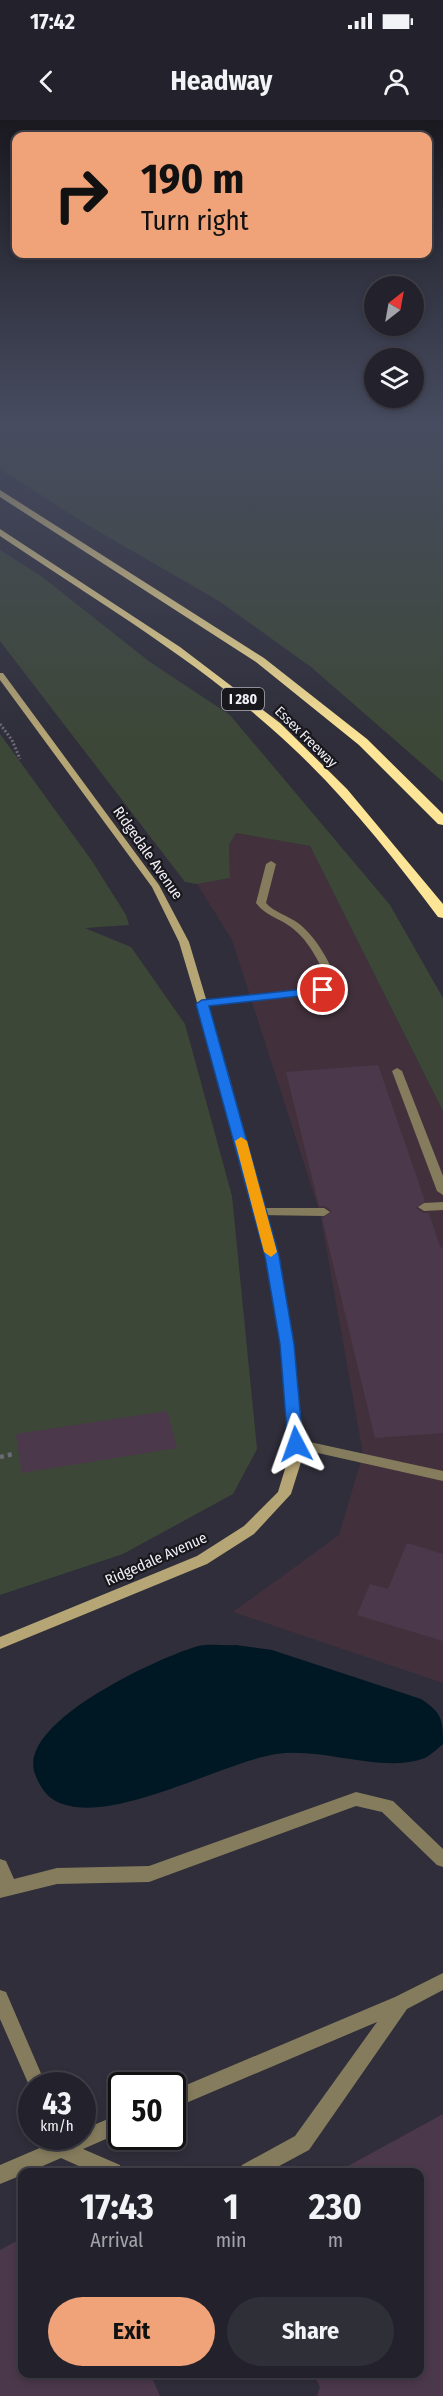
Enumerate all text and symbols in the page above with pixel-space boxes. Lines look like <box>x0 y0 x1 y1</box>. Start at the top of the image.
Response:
text: 17:42 <box>30 8 75 35</box>
icon: back <box>30 65 63 98</box>
text: Headway <box>171 65 272 97</box>
icon: person <box>380 65 413 98</box>
text: 190 m <box>141 154 244 204</box>
icon: right <box>42 156 120 234</box>
text: Turn right <box>141 205 249 237</box>
north arrow <box>364 276 424 336</box>
map controls <box>364 276 424 408</box>
button: layers <box>364 348 424 408</box>
road number: I 280 <box>222 688 264 710</box>
street label: Essex Freeway <box>271 703 341 772</box>
street label: Ridgedale Avenue <box>109 803 187 903</box>
pin <box>297 964 348 1015</box>
icon: arrive <box>306 973 339 1006</box>
position arrow <box>264 1412 328 1476</box>
street label: Ridgedale Avenue <box>102 1529 210 1589</box>
speed limit sign: 50 <box>108 2072 186 2150</box>
text: 43 <box>42 2086 72 2122</box>
text: km/h <box>40 2117 74 2135</box>
text: 17:43 <box>80 2185 154 2229</box>
text: 1 <box>224 2185 239 2229</box>
text: 230 <box>309 2185 362 2229</box>
text: Arrival <box>90 2228 143 2252</box>
text: min <box>216 2228 247 2252</box>
text: m <box>328 2228 343 2252</box>
button: Exit <box>48 2297 215 2366</box>
button: Share <box>227 2297 394 2366</box>

